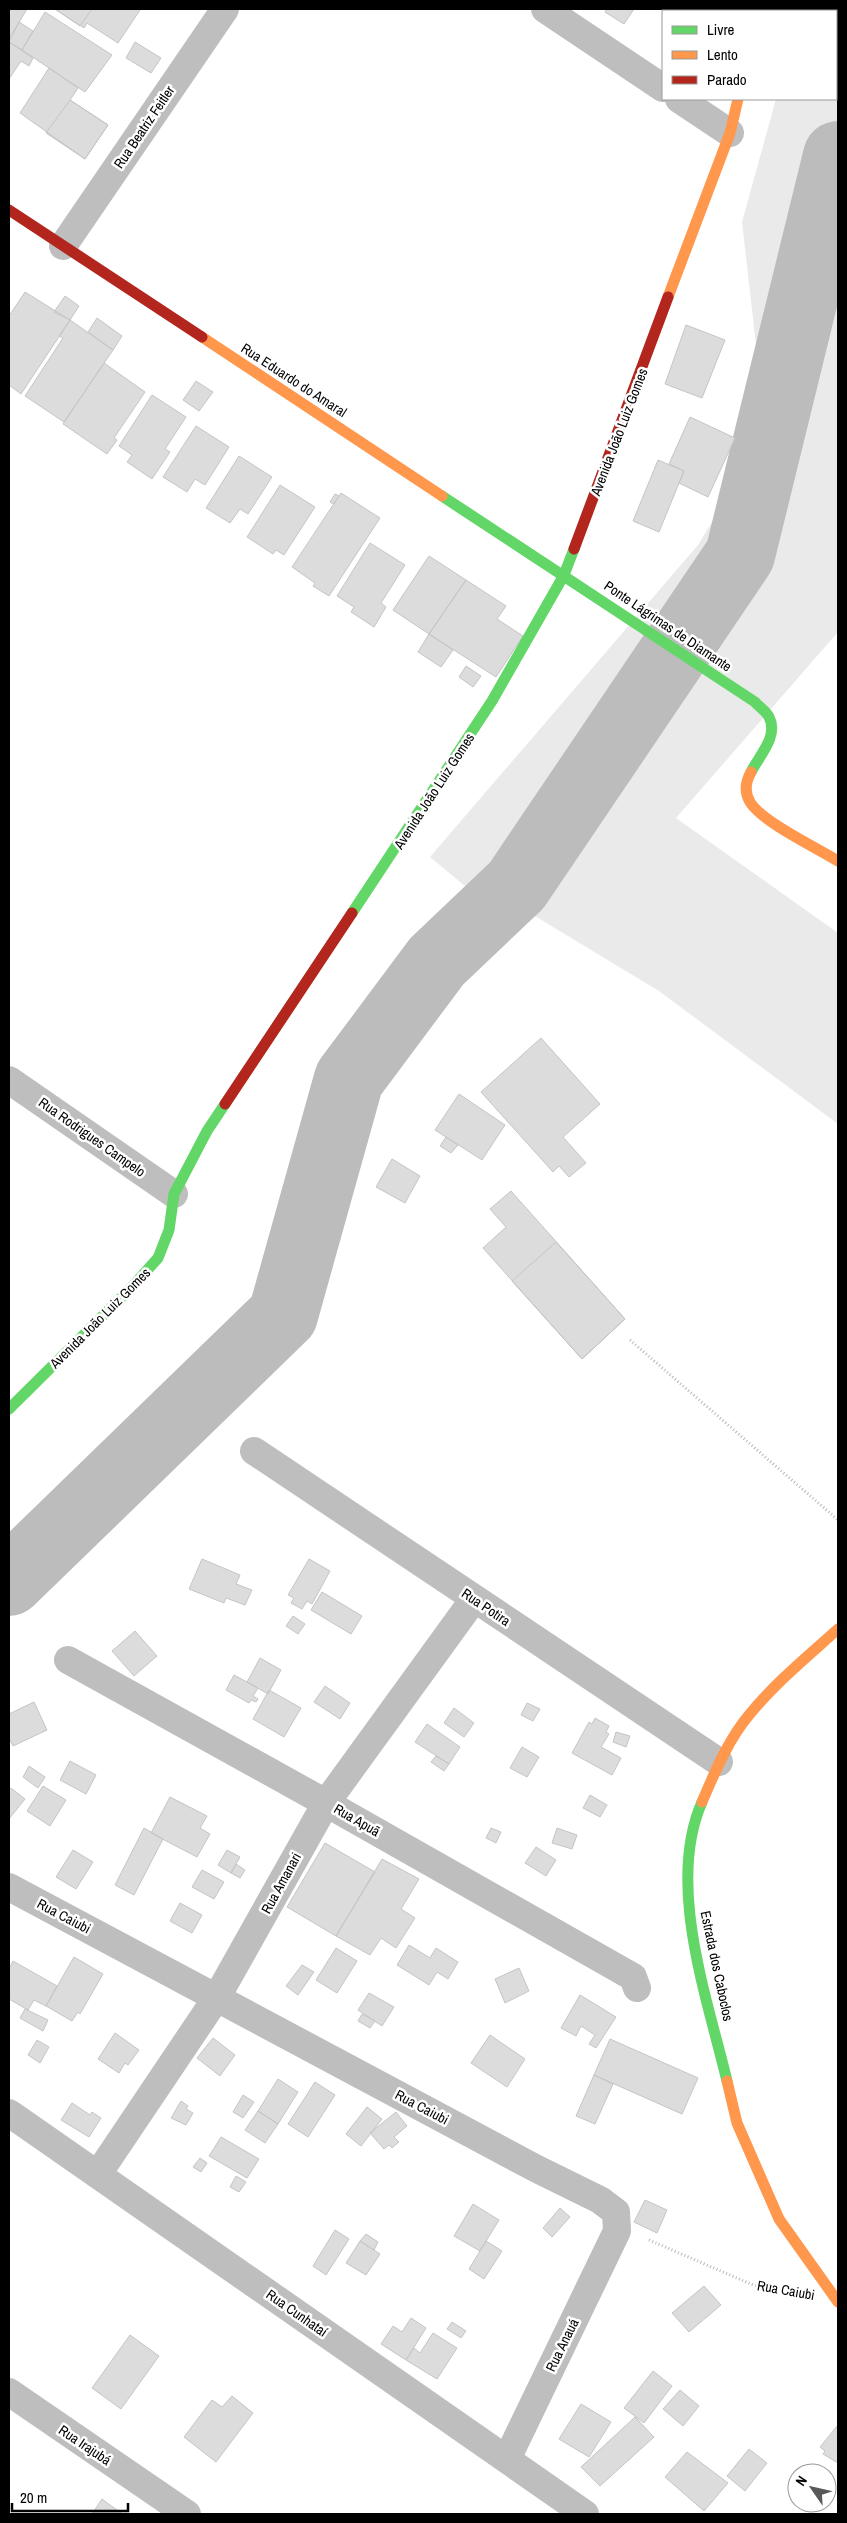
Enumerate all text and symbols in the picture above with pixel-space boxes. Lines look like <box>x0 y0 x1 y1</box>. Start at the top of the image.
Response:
legend <box>662 10 837 100</box>
text: Livre <box>707 19 735 40</box>
text: Lento <box>707 44 738 65</box>
text: Parado <box>707 69 747 90</box>
street label: Rua Beatriz Feitler <box>110 82 178 172</box>
street label: Rua Eduardo do Amaral <box>238 339 350 421</box>
street label: Avenida João Luiz Gomes <box>586 365 652 499</box>
street label: Ponte Lágrimas de Diamante <box>601 577 735 675</box>
street label: Avenida João Luiz Gomes <box>389 729 478 853</box>
street label: Rua Rodrigues Campelo <box>35 1093 149 1181</box>
street label: Avenida João Luiz Gomes <box>45 1264 154 1373</box>
street label: Rua Potira <box>458 1584 514 1630</box>
street label: Rua Apuã <box>331 1800 384 1841</box>
street label: Rua Amanari <box>257 1849 305 1917</box>
street label: Rua Caiubi <box>34 1894 94 1938</box>
street label: Estrada dos Caboclos <box>697 1909 738 2023</box>
street label: Rua Caiubi <box>392 2085 452 2129</box>
street label: Rua Caiubi <box>756 2276 816 2304</box>
street label: Rua Cunhataí <box>263 2285 332 2341</box>
street label: Rua Anauá <box>541 2315 583 2374</box>
street label: Rua Irajubá <box>55 2421 115 2469</box>
north arrow <box>787 2463 837 2513</box>
text: N <box>791 2472 811 2489</box>
scale bar <box>12 2480 129 2512</box>
text: 20 m <box>20 2487 47 2508</box>

